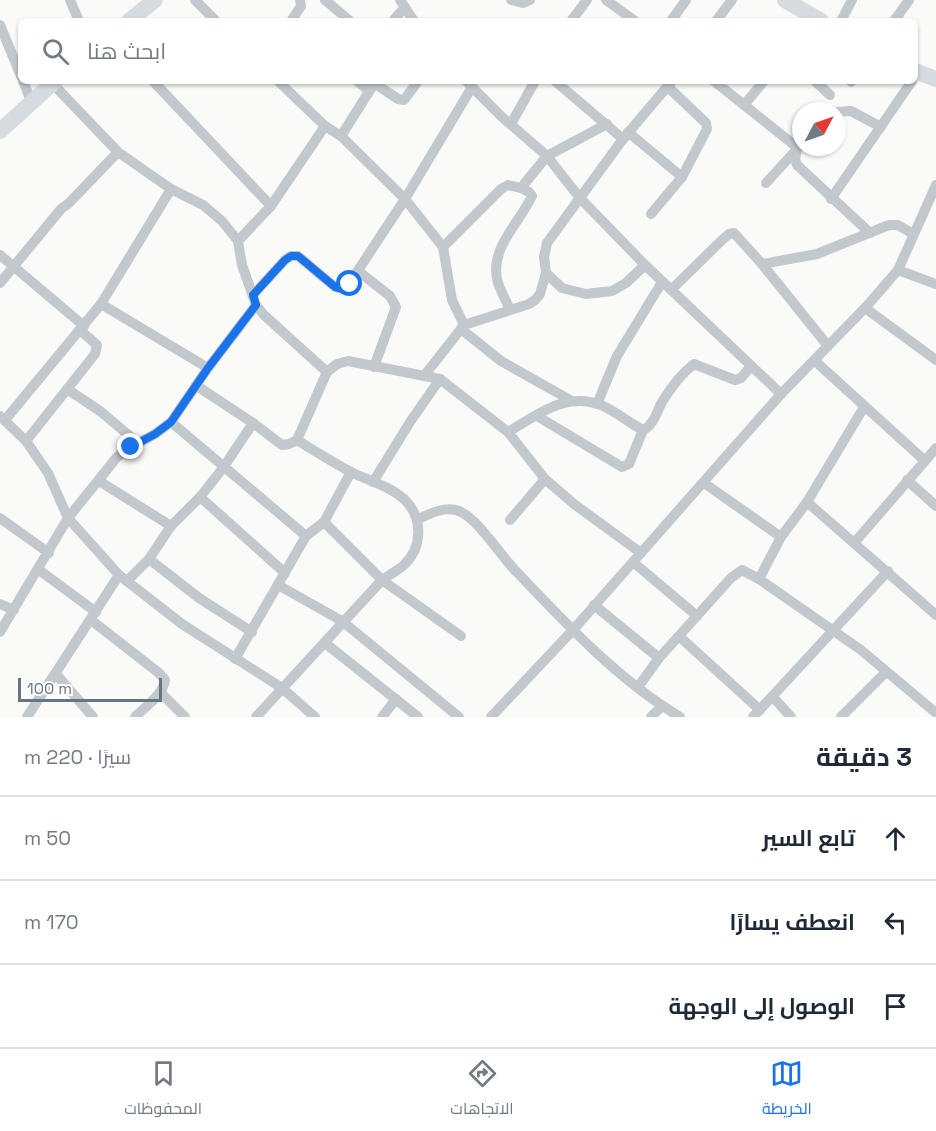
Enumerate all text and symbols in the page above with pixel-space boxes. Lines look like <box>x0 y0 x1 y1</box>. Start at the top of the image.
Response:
search box <box>18 18 918 84</box>
icon: search <box>39 35 72 68</box>
text: ابحث هنا <box>87 37 166 65</box>
north arrow <box>792 102 846 156</box>
route start <box>336 270 362 296</box>
route end <box>117 433 143 459</box>
scale bar <box>18 675 162 702</box>
text: 100 m <box>27 678 72 699</box>
text: 3 دقيقة <box>816 740 912 774</box>
text: سيرًا · 220 m <box>24 744 131 770</box>
icon: ahead <box>879 822 912 855</box>
text: تابع السير <box>762 824 855 852</box>
text: 50 m <box>24 825 71 851</box>
icon: left <box>879 906 912 939</box>
text: انعطف يسارًا <box>729 908 855 936</box>
text: 170 m <box>24 909 79 935</box>
icon: arrive <box>879 990 912 1023</box>
text: الوصول إلى الوجهة <box>669 992 855 1020</box>
tab: المحفوظات <box>124 1057 202 1123</box>
tab: الاتجاهات <box>450 1057 514 1123</box>
tab: الخريطة <box>762 1057 812 1123</box>

